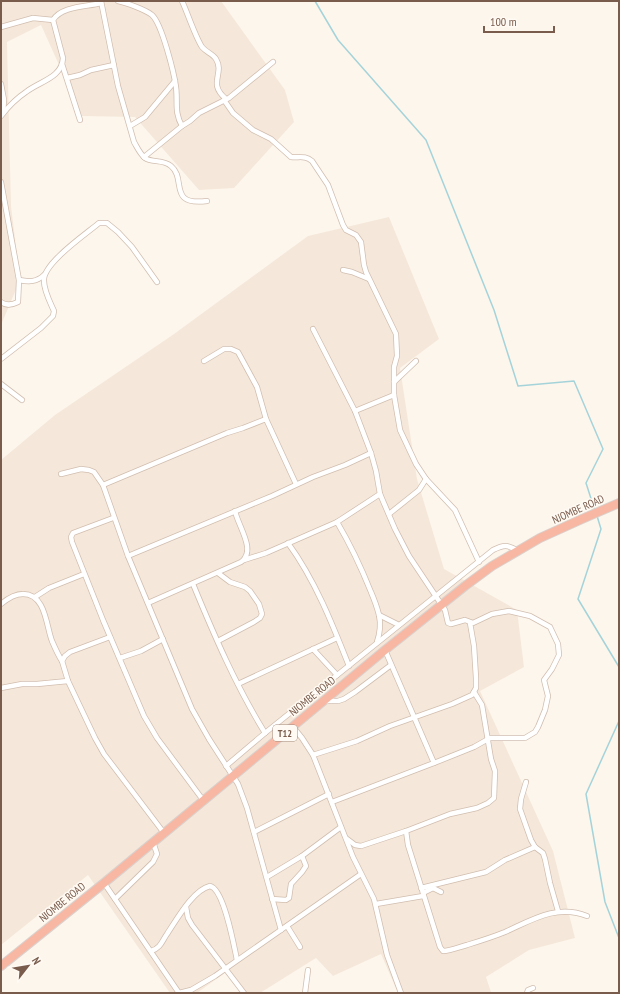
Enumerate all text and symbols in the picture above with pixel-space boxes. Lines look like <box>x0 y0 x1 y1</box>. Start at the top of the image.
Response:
scale bar <box>484 8 554 34</box>
text: 100 m <box>490 14 517 29</box>
street label: NJOMBE ROAD <box>550 491 606 527</box>
street label: NJOMBE ROAD <box>286 673 338 719</box>
road number: T12 <box>273 725 297 741</box>
street label: NJOMBE ROAD <box>36 879 88 925</box>
north arrow <box>8 946 48 986</box>
text: N <box>29 955 44 967</box>

